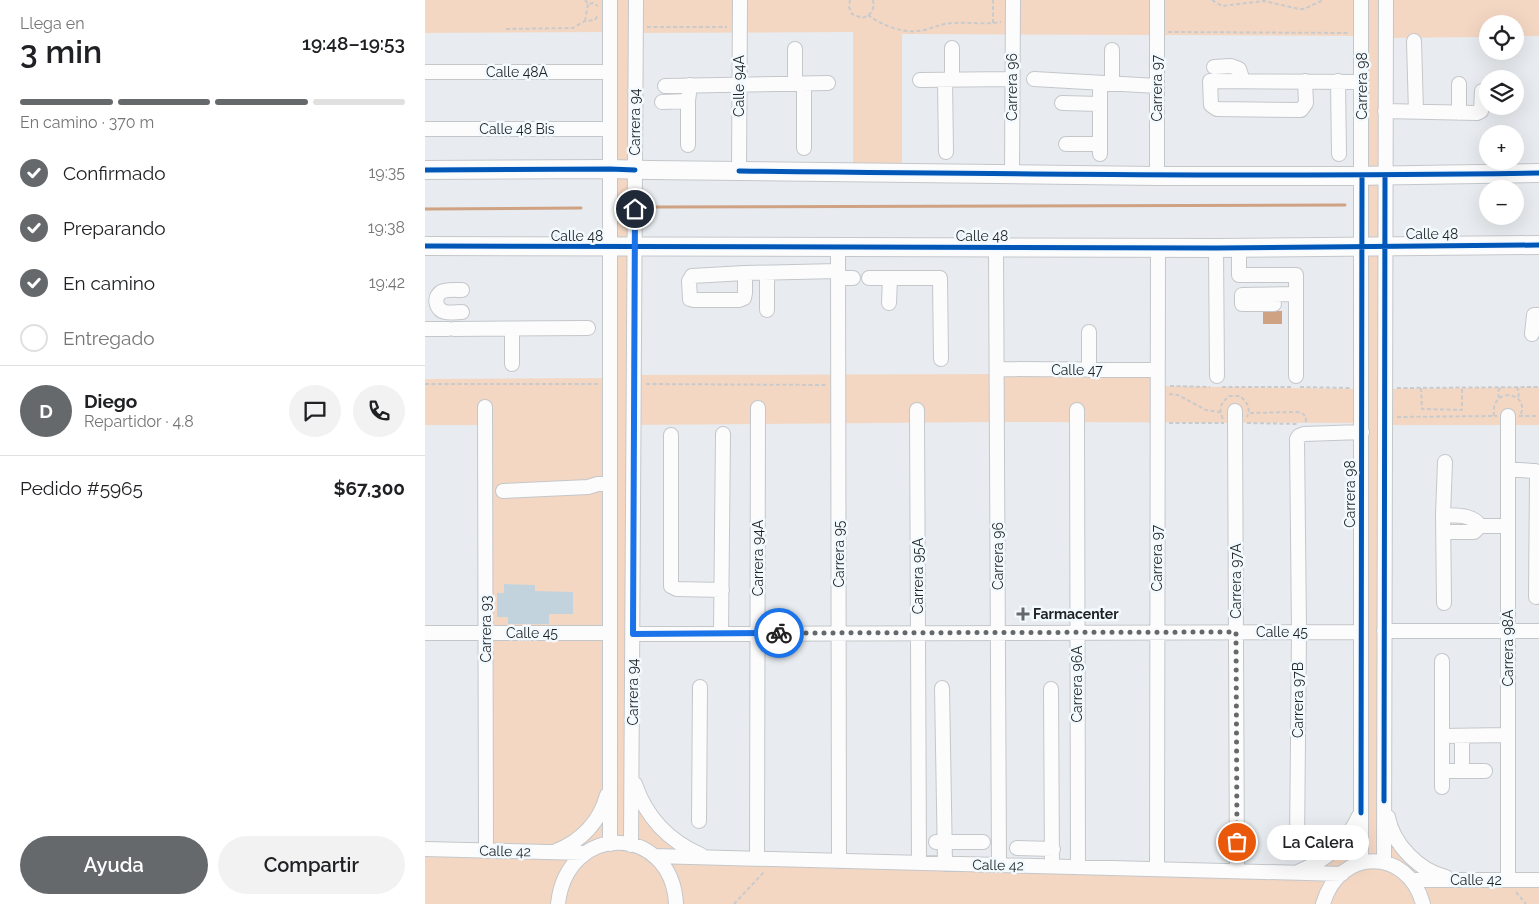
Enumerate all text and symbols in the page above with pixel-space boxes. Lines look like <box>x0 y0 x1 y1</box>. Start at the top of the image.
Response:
text: Llega en <box>20 14 84 33</box>
map controls <box>1479 15 1524 225</box>
button: locate <box>1479 15 1524 60</box>
text: 19:48–19:53 <box>302 32 405 54</box>
text: 3 min <box>20 33 102 70</box>
street label: Carrera 98 <box>1354 52 1370 120</box>
street label: Carrera 96 <box>1004 53 1020 121</box>
street label: Calle 94A <box>731 54 747 117</box>
street label: Carrera 97 <box>1149 54 1165 121</box>
street label: Calle 48A <box>486 64 548 80</box>
button: layers <box>1479 70 1524 115</box>
street label: Carrera 94 <box>627 88 643 156</box>
text: En camino · 370 m <box>20 113 154 132</box>
street label: Calle 48 Bis <box>479 121 555 137</box>
button: + <box>1479 125 1524 170</box>
icon: check <box>20 159 48 187</box>
text: Confirmado <box>63 162 166 184</box>
text: 19:35 <box>369 163 405 182</box>
button: − <box>1479 180 1524 225</box>
pin <box>614 188 656 230</box>
icon: home <box>621 195 649 223</box>
icon: check <box>20 214 48 242</box>
text: Preparando <box>63 217 166 239</box>
text: 19:38 <box>368 218 405 237</box>
street label: Calle 48 <box>1406 226 1458 242</box>
street label: Calle 48 <box>551 228 603 244</box>
street label: Calle 48 <box>956 228 1008 244</box>
icon: check <box>20 269 48 297</box>
text: En camino <box>63 272 155 294</box>
text: 19:42 <box>369 273 405 292</box>
text: Entregado <box>63 327 155 349</box>
street label: Calle 47 <box>1051 362 1103 378</box>
button: chat <box>289 385 341 437</box>
button: phone <box>353 385 405 437</box>
text: Diego <box>84 390 137 412</box>
text: D <box>39 400 53 422</box>
text: Repartidor · 4.8 <box>84 412 194 431</box>
street label: Carrera 98 <box>1342 460 1358 528</box>
text: Pedido #5965 <box>20 477 143 499</box>
text: $67,300 <box>333 477 405 499</box>
street label: Carrera 94A <box>750 519 766 596</box>
street label: Carrera 95 <box>831 520 847 587</box>
street label: Carrera 96 <box>990 522 1006 590</box>
street label: Carrera 97 <box>1149 524 1165 591</box>
street label: Carrera 95A <box>910 537 926 614</box>
street label: Carrera 97A <box>1228 543 1244 619</box>
street label: Carrera 93 <box>478 596 494 662</box>
place label: Farmacenter <box>1033 606 1119 622</box>
courier <box>754 608 804 658</box>
marker: Farmacenter <box>1017 608 1029 620</box>
street label: Carrera 98A <box>1500 609 1516 686</box>
icon: bike <box>765 619 793 647</box>
street label: Calle 45 <box>1256 624 1308 640</box>
street label: Calle 45 <box>506 625 558 641</box>
street label: Carrera 96A <box>1069 645 1085 723</box>
street label: Carrera 94 <box>625 658 641 726</box>
street label: Carrera 97B <box>1290 662 1306 738</box>
pin <box>1216 821 1258 863</box>
callout: La Calera <box>1267 824 1369 860</box>
icon: bag <box>1223 828 1251 856</box>
text: La Calera <box>1282 833 1354 852</box>
button: Ayuda <box>20 836 208 894</box>
button: Compartir <box>218 836 405 894</box>
street label: Calle 42 <box>479 843 531 859</box>
street label: Calle 42 <box>972 857 1024 873</box>
street label: Calle 42 <box>1450 872 1502 888</box>

